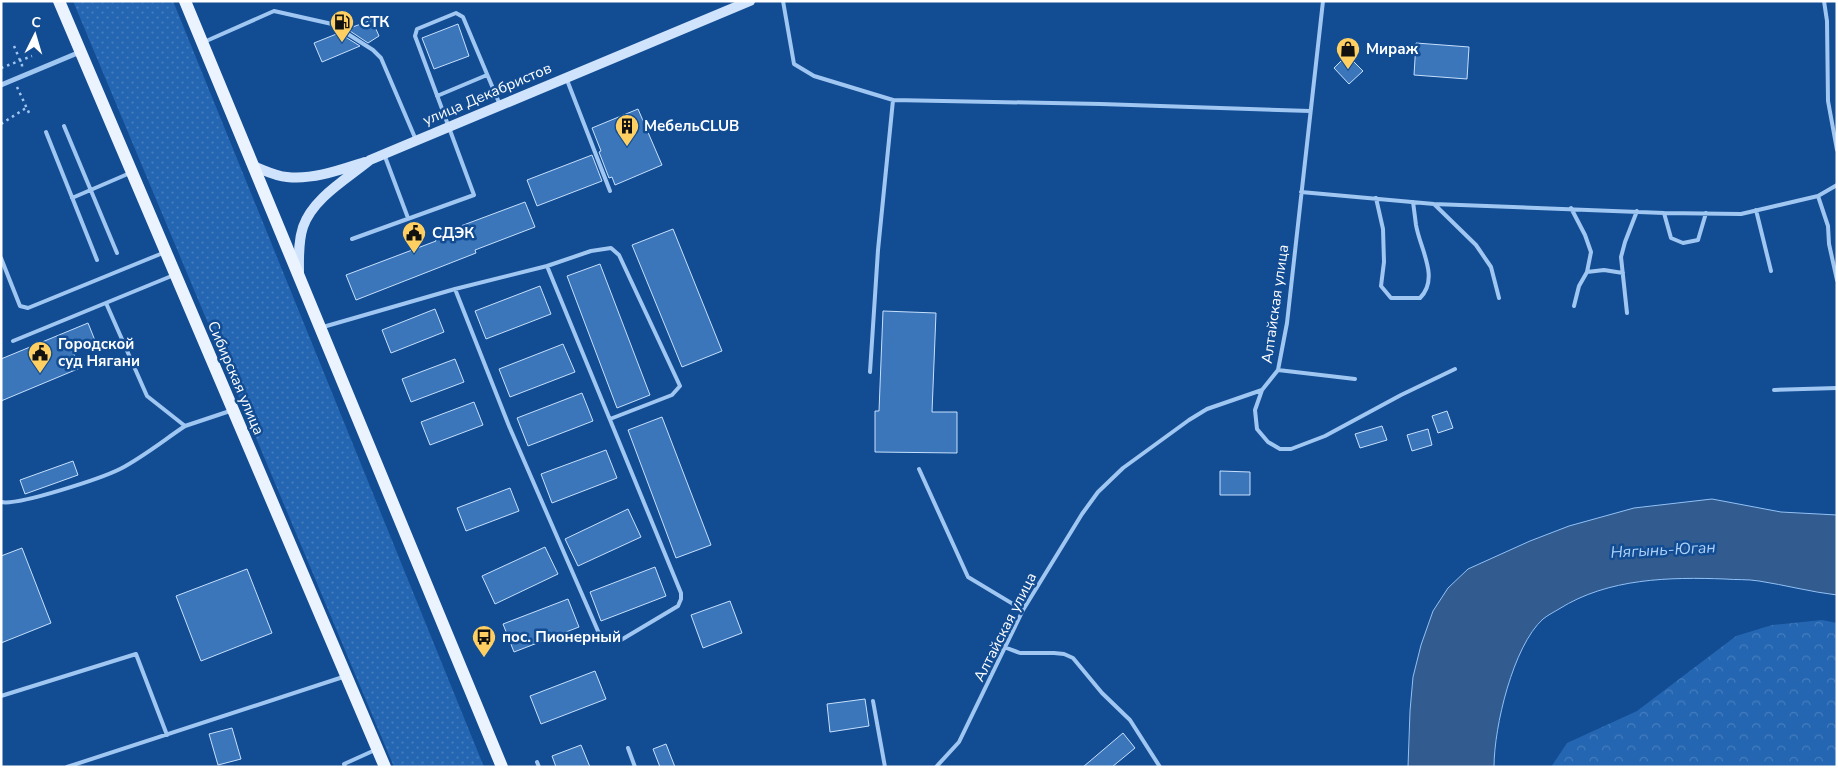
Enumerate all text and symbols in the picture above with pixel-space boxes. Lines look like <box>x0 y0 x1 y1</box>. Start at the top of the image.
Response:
fuel station icon: СТК <box>329 9 355 43</box>
north arrow <box>10 10 60 60</box>
place label: СТК <box>360 12 390 32</box>
text: С <box>31 13 42 32</box>
shop icon: Мираж <box>1335 36 1361 70</box>
place label: Мираж <box>1366 39 1419 59</box>
street label: улица Декабристов <box>420 58 554 130</box>
building icon: МебельCLUB <box>614 113 640 147</box>
place label: МебельCLUB <box>644 116 739 136</box>
public building icon: СДЭК <box>401 220 427 254</box>
place label: СДЭК <box>432 223 475 243</box>
street label: Алтайская улица <box>1257 243 1293 365</box>
street label: Сибирская улица <box>203 318 269 438</box>
place label: Городской суд Нягани <box>58 334 140 371</box>
public building icon: Городской суд Нягани <box>27 340 53 374</box>
water label: Нягынь-Юган <box>1610 536 1716 564</box>
street label: Алтайская улица <box>969 569 1041 685</box>
bus stop icon: пос. Пионерный <box>471 624 497 658</box>
place label: пос. Пионерный <box>502 627 621 647</box>

